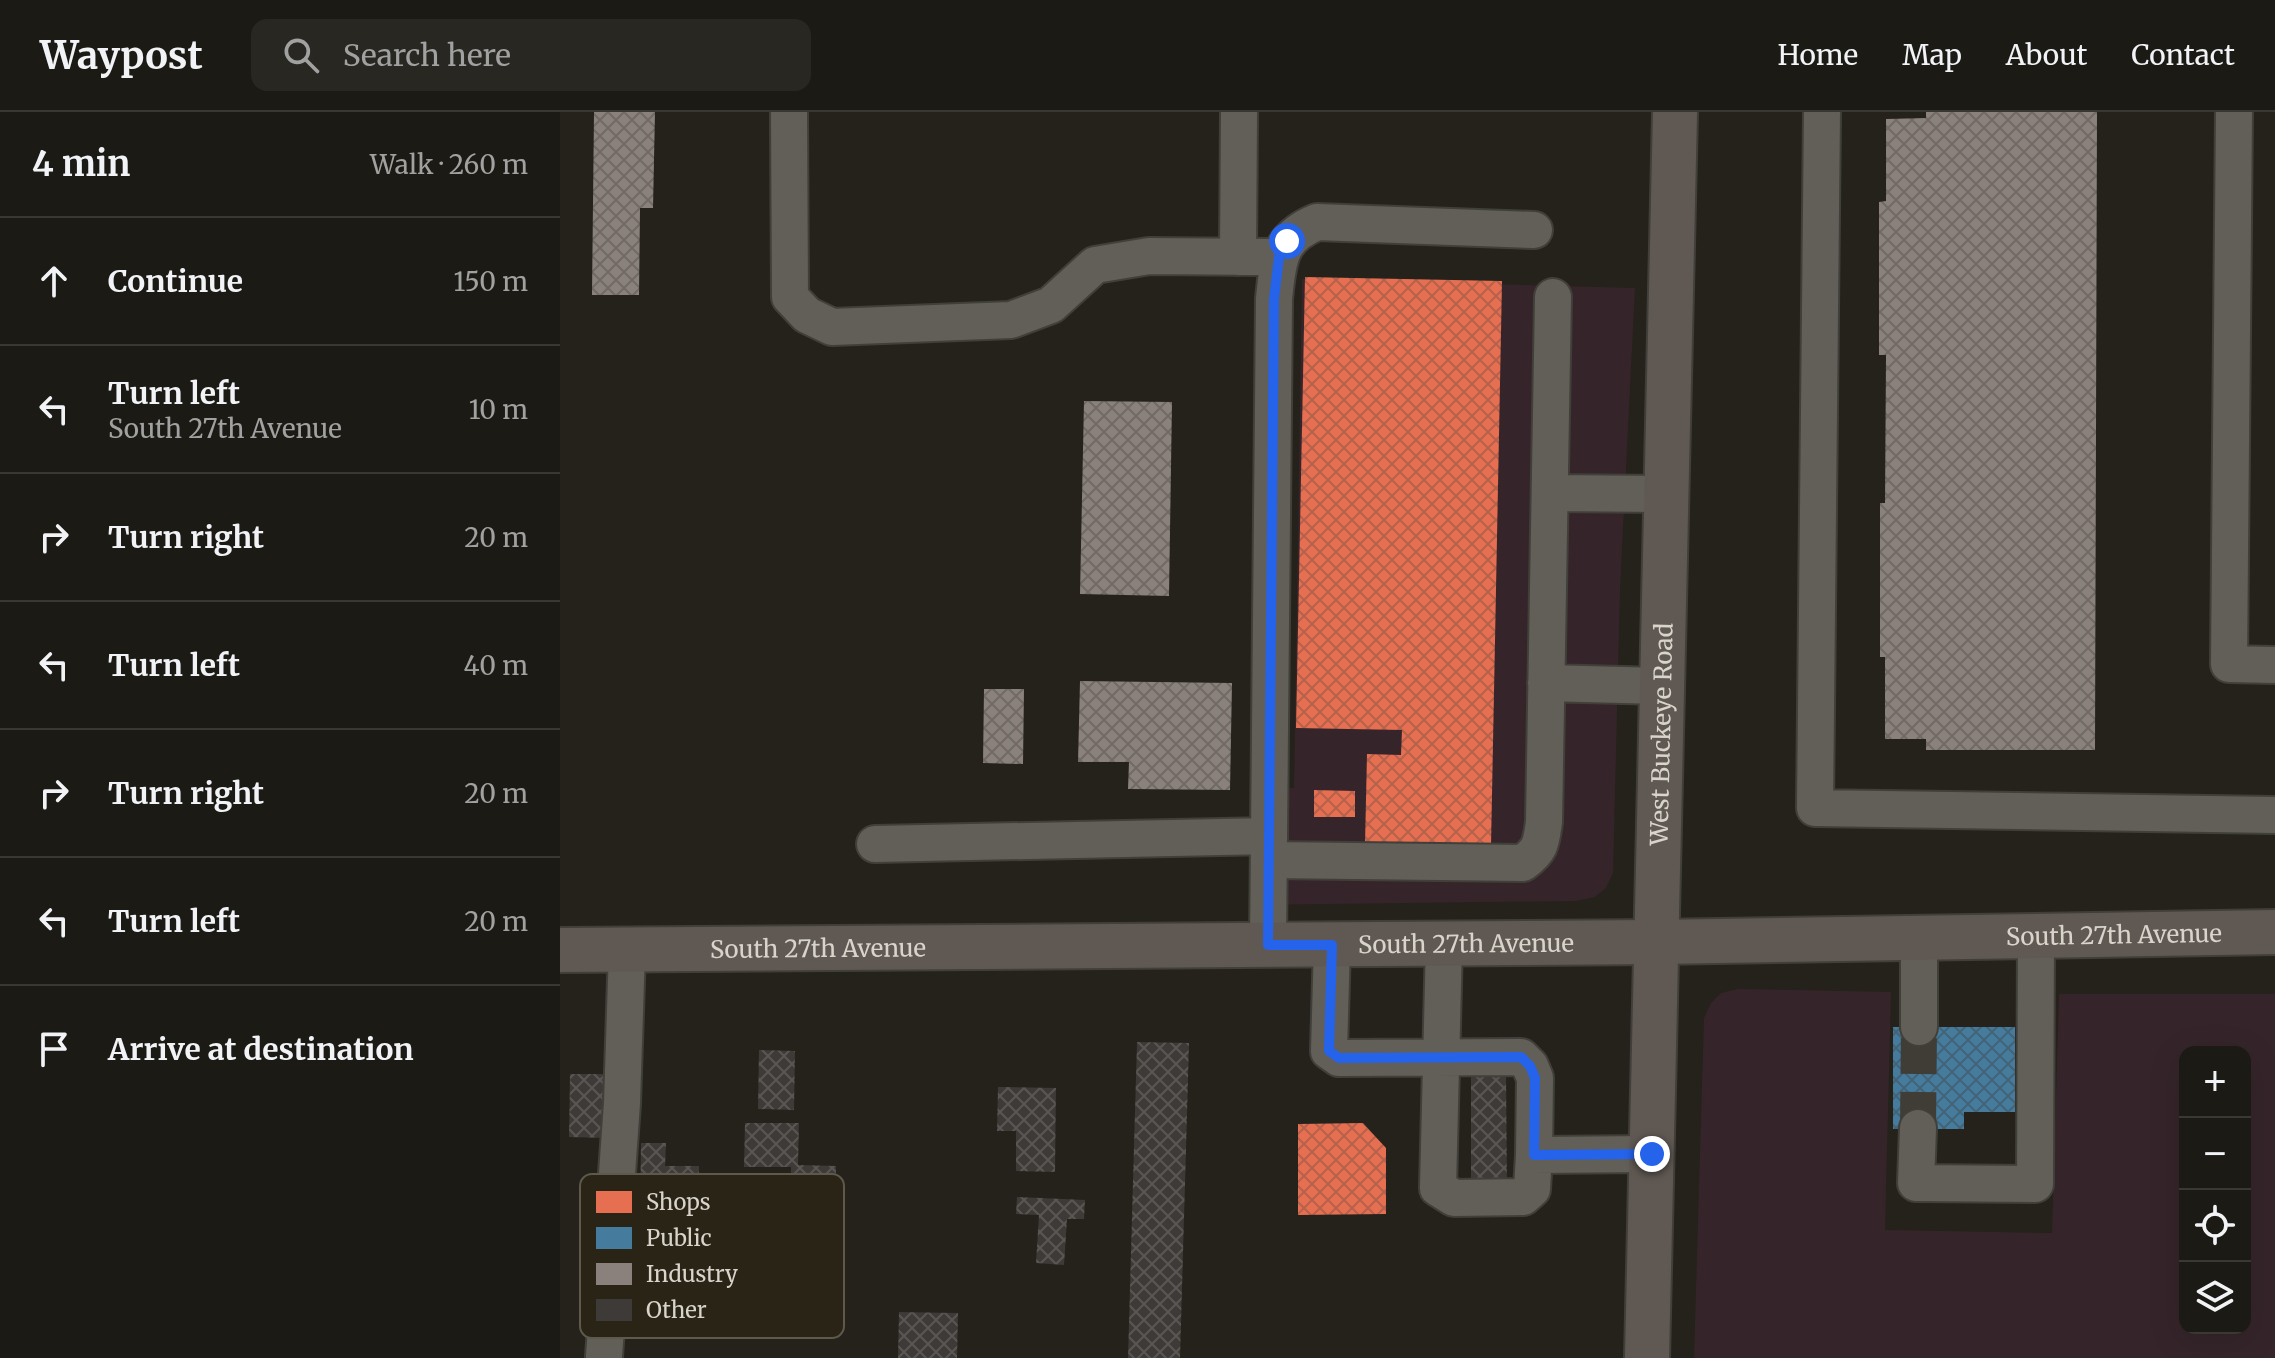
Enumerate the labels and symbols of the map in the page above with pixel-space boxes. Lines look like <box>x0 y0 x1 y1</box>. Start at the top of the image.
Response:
route start <box>1269 223 1305 259</box>
street label: West Buckeye Road <box>1643 622 1679 847</box>
street label: South 27th Avenue <box>2006 917 2222 952</box>
street label: South 27th Avenue <box>1358 927 1574 960</box>
street label: South 27th Avenue <box>710 932 926 964</box>
route end <box>1634 1136 1670 1172</box>
legend <box>580 1174 844 1338</box>
text: Shops <box>646 1188 711 1216</box>
text: Public <box>646 1224 712 1252</box>
text: Industry <box>646 1260 738 1288</box>
text: Other <box>646 1296 707 1324</box>

